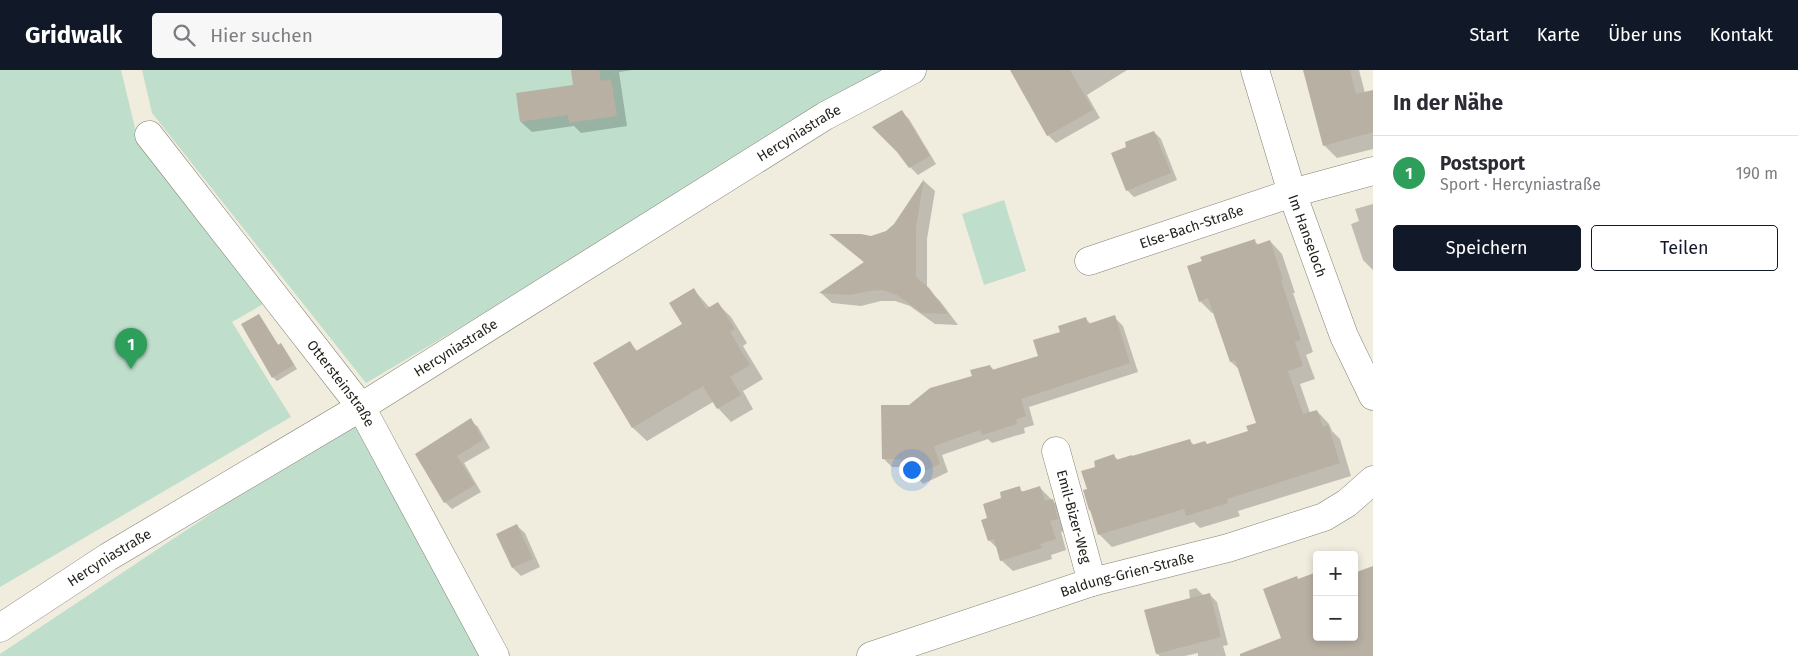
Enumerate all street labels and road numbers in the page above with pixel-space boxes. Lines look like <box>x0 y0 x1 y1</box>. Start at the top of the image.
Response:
street label: Hercyniastraße <box>754 101 844 166</box>
street label: Im Hanseloch <box>1284 192 1330 280</box>
street label: Else-Bach-Straße <box>1137 202 1246 252</box>
street label: Hercyniastraße <box>411 316 501 381</box>
street label: Ottersteinstraße <box>303 337 378 430</box>
street label: Emil-Bizer-Weg <box>1053 468 1095 566</box>
street label: Hercyniastraße <box>64 525 154 590</box>
street label: Baldung-Grien-Straße <box>1058 549 1196 601</box>

